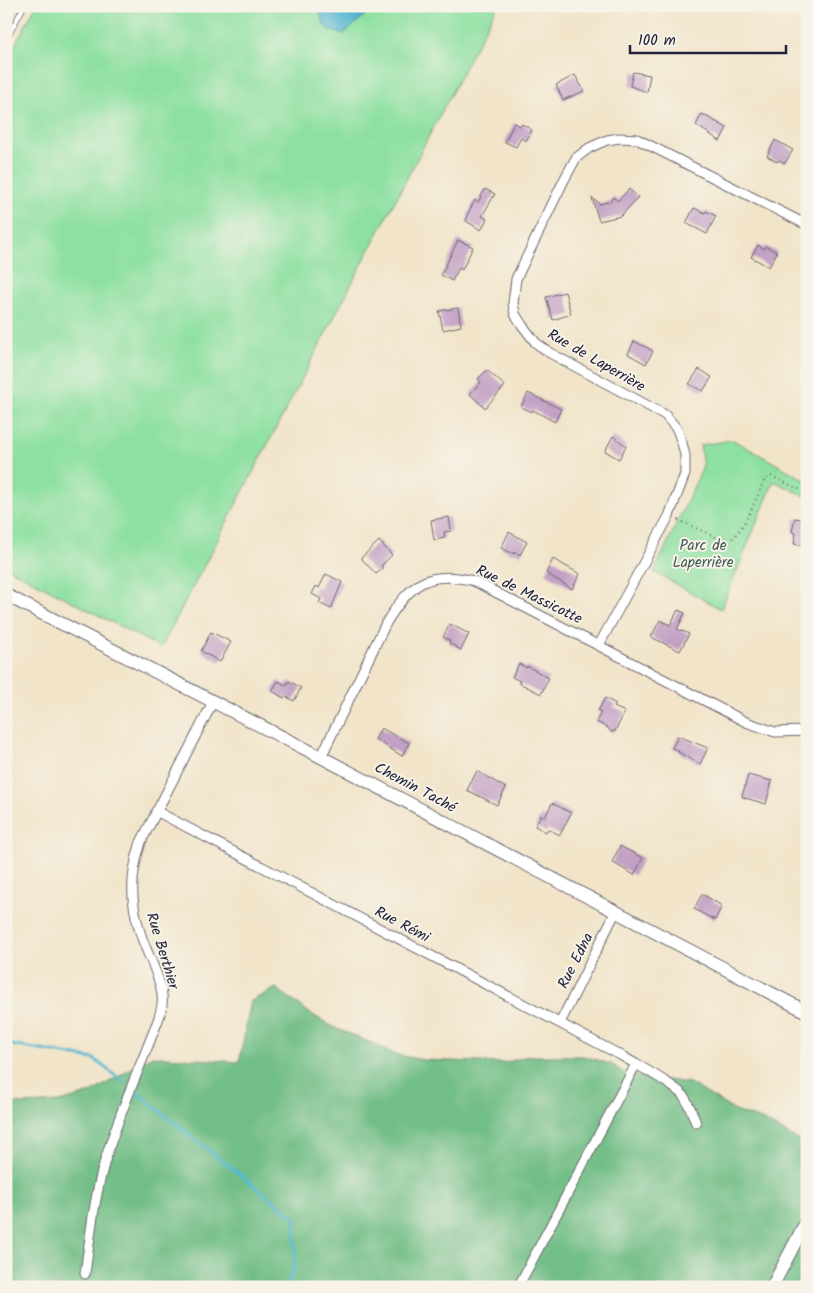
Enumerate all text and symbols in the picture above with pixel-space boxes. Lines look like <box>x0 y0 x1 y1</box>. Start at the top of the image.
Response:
scale bar <box>630 22 787 54</box>
text: 100 m <box>638 29 676 53</box>
street label: Rue de Laperrière <box>542 323 650 399</box>
park label: Parc de Laperrière <box>673 534 734 575</box>
street label: Rue de Massicotte <box>472 559 587 631</box>
street label: Chemin Taché <box>370 756 461 820</box>
street label: Rue Rémi <box>370 900 435 950</box>
street label: Rue Berthier <box>139 910 185 993</box>
street label: Rue Edna <box>552 929 600 993</box>

